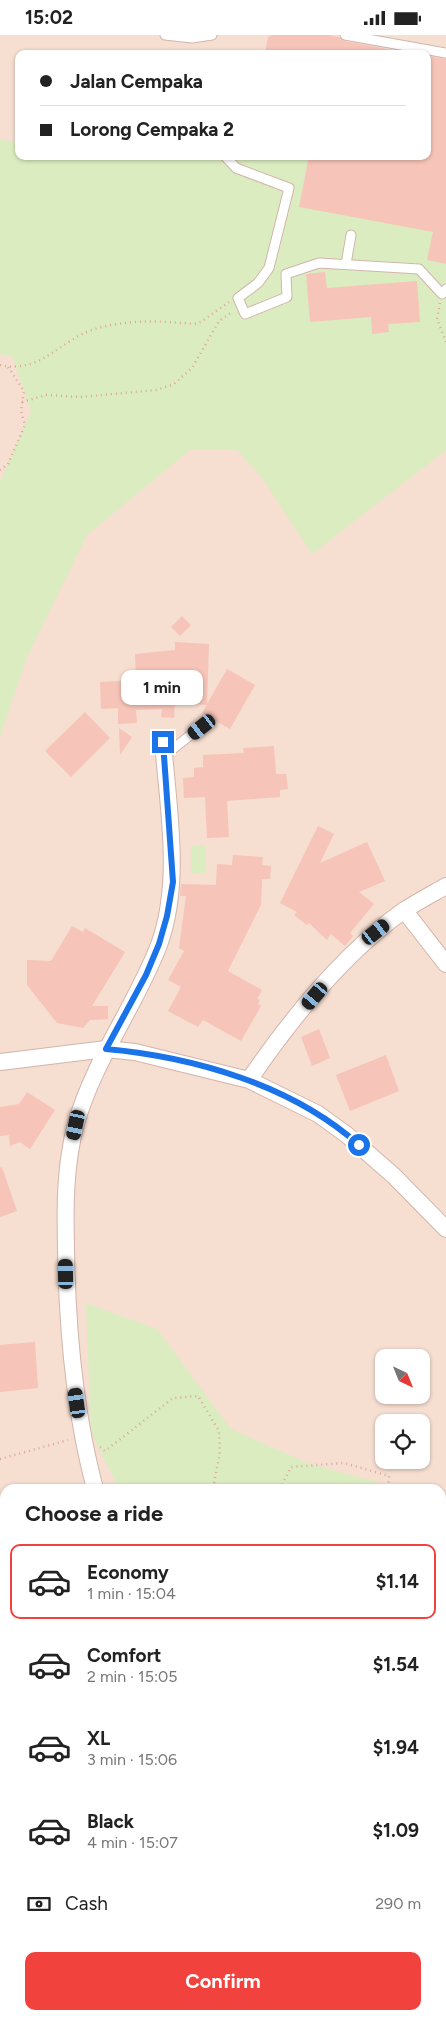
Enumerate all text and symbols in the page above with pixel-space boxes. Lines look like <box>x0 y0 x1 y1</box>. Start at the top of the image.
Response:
text: 15:02 <box>25 6 73 29</box>
text: Jalan Cempaka <box>70 70 203 93</box>
text: Lorong Cempaka 2 <box>70 118 234 141</box>
callout: 1 min <box>122 669 204 705</box>
text: 1 min <box>143 678 181 697</box>
car <box>185 712 218 742</box>
route end <box>152 731 174 753</box>
car <box>359 917 392 947</box>
car <box>299 980 330 1012</box>
car <box>65 1109 86 1141</box>
route start <box>348 1134 370 1156</box>
car <box>58 1259 73 1289</box>
north arrow <box>375 1349 430 1404</box>
map controls <box>375 1349 430 1469</box>
car <box>67 1387 86 1419</box>
button: locate <box>375 1414 430 1469</box>
text: Choose a ride <box>25 1500 163 1527</box>
icon: car <box>27 1559 72 1604</box>
text: Economy <box>87 1561 169 1584</box>
text: $1.14 <box>376 1570 419 1593</box>
text: 1 min · 15:04 <box>87 1584 176 1603</box>
icon: car <box>27 1642 72 1687</box>
text: Comfort <box>87 1644 162 1667</box>
text: $1.54 <box>373 1653 419 1676</box>
text: 2 min · 15:05 <box>87 1667 177 1686</box>
icon: car <box>27 1725 72 1770</box>
text: XL <box>87 1727 110 1750</box>
text: $1.94 <box>373 1736 419 1759</box>
text: 3 min · 15:06 <box>87 1750 177 1769</box>
icon: car <box>27 1808 72 1853</box>
text: Black <box>87 1810 134 1833</box>
text: $1.09 <box>372 1819 419 1842</box>
text: 4 min · 15:07 <box>87 1833 178 1852</box>
icon: cash <box>25 1890 53 1918</box>
text: Cash <box>65 1892 108 1915</box>
text: 290 m <box>375 1894 421 1913</box>
button: Confirm <box>25 1952 421 2010</box>

